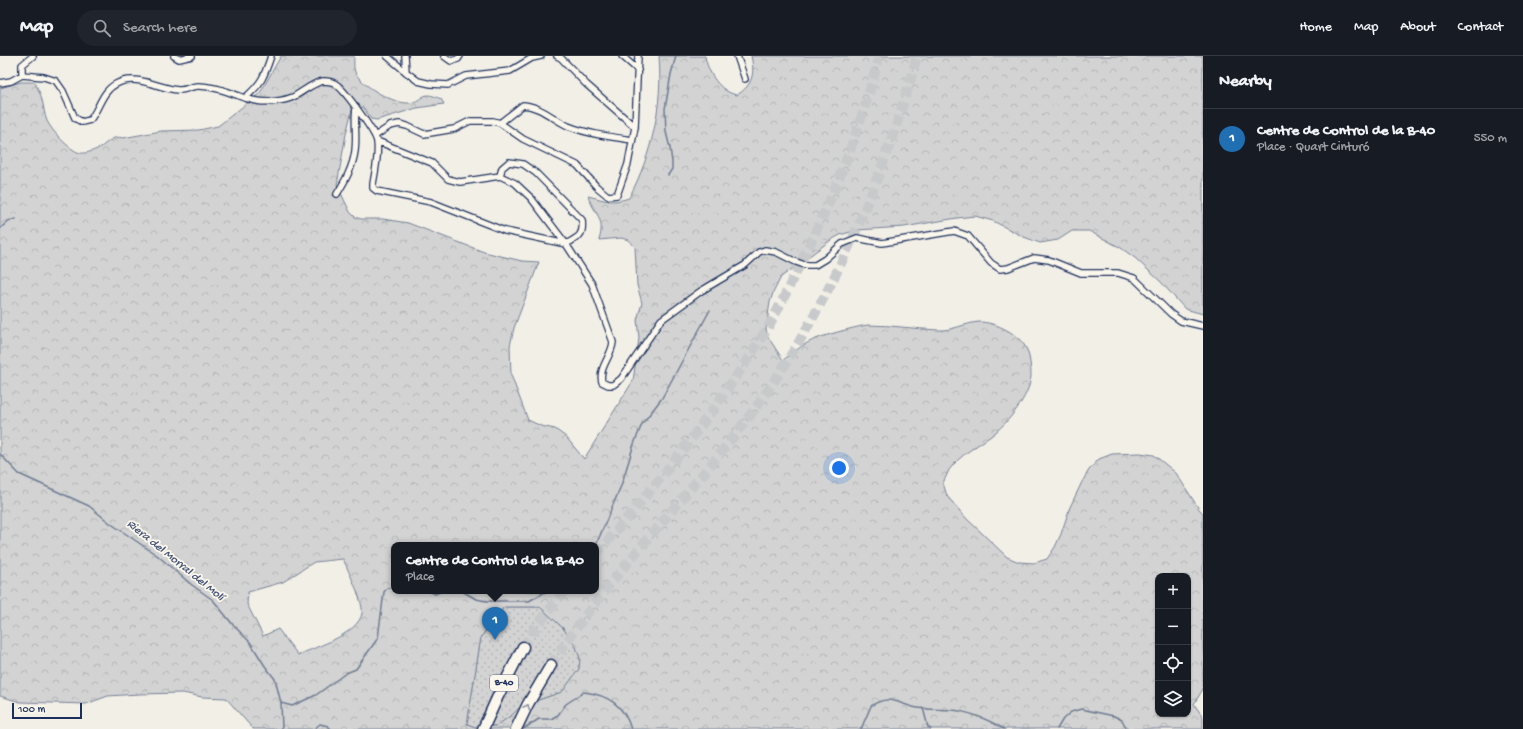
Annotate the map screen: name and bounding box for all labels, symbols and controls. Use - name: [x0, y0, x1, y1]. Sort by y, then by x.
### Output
- search box: [77, 10, 357, 46]
- text: Map: [20, 16, 53, 39]
- icon: search: [91, 17, 113, 39]
- text: Search here: [123, 19, 197, 37]
- text: Home: [1300, 19, 1332, 36]
- text: Map: [1354, 19, 1378, 36]
- text: About: [1400, 19, 1436, 36]
- text: Contact: [1458, 19, 1503, 36]
- text: Nearby: [1219, 72, 1272, 92]
- text: Centre de Control de la B-40: [1257, 122, 1435, 140]
- text: 1: [1229, 131, 1235, 146]
- text: 550 m: [1474, 131, 1507, 146]
- text: Place · Quart Cinturó: [1257, 140, 1369, 155]
- your location: [829, 458, 849, 478]
- water label: Riera del Morral del Molí: [123, 517, 228, 606]
- popup: [391, 542, 599, 594]
- text: Centre de Control de la B-40: [406, 552, 584, 570]
- text: Place: [406, 570, 434, 585]
- map controls: [1155, 573, 1191, 717]
- button: +: [1155, 573, 1191, 609]
- pin: 1: [482, 607, 508, 640]
- button: −: [1155, 609, 1191, 645]
- button: locate: [1155, 645, 1191, 681]
- road number: B-40: [490, 675, 518, 691]
- button: layers: [1155, 681, 1191, 717]
- scale bar: [12, 701, 82, 720]
- text: 100 m: [18, 704, 45, 716]
- one-way arrow: [522, 704, 530, 712]

